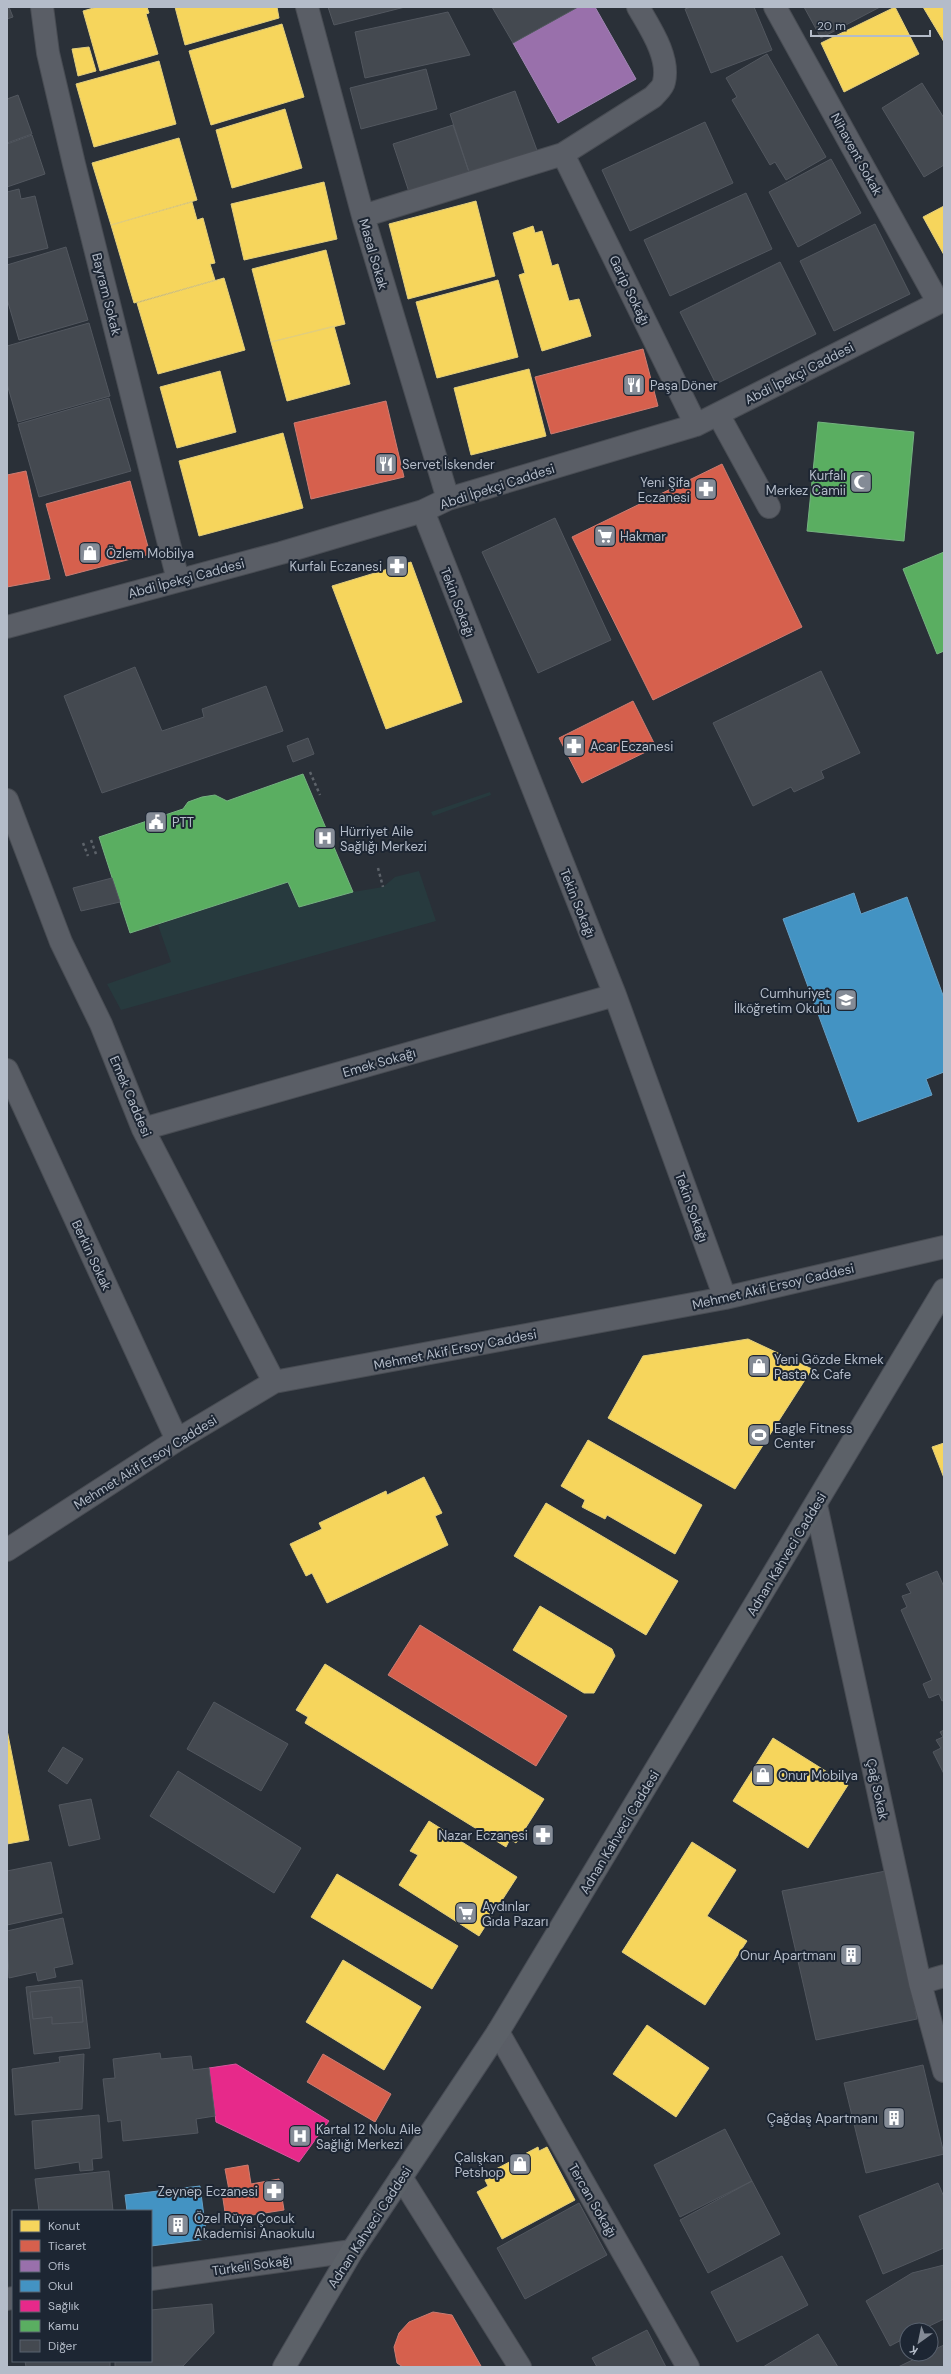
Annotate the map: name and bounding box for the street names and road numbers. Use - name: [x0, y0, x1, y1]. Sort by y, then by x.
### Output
- street label: Nihavent Sokak: [827, 110, 886, 199]
- street label: Masal Sokak: [355, 217, 392, 292]
- street label: Bayram Sokak: [88, 251, 125, 337]
- street label: Garip Sokağı: [605, 253, 654, 328]
- street label: Abdi İpekçi Caddesi: [742, 339, 856, 408]
- street label: Abdi İpekçi Caddesi: [438, 460, 557, 513]
- street label: Abdi İpekçi Caddesi: [126, 555, 246, 602]
- street label: Tekin Sokağı: [437, 565, 479, 639]
- street label: Tekin Sokağı: [556, 866, 599, 940]
- street label: Emek Sokağı: [341, 1044, 418, 1081]
- street label: Emek Caddesi: [106, 1053, 155, 1139]
- street label: Tekin Sokağı: [671, 1170, 712, 1244]
- street label: Berkin Sokak: [68, 1217, 115, 1294]
- street label: Mehmet Akif Ersoy Caddesi: [691, 1260, 856, 1313]
- street label: Mehmet Akif Ersoy Caddesi: [372, 1325, 538, 1374]
- street label: Mehmet Akif Ersoy Caddesi: [71, 1411, 220, 1513]
- street label: Adnan Kahveci Caddesi: [743, 1489, 830, 1619]
- street label: Çağ Sokak: [863, 1757, 892, 1822]
- street label: Adnan Kahveci Caddesi: [576, 1767, 663, 1897]
- street label: Tercan Sokağı: [565, 2160, 621, 2240]
- street label: Adnan Kahveci Caddesi: [324, 2163, 415, 2291]
- street label: Türkeli Sokağı: [211, 2251, 293, 2280]

